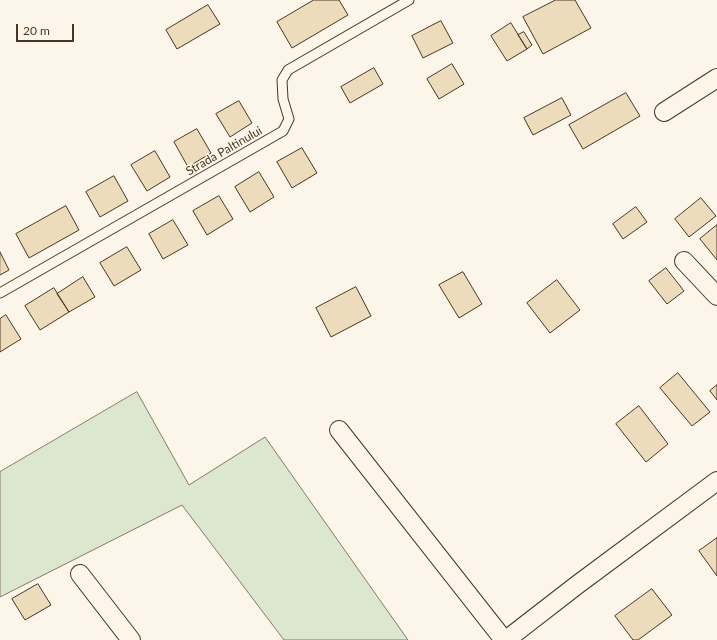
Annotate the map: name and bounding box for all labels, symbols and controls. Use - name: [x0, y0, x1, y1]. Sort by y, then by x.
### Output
- scale bar: [18, 16, 76, 42]
- text: 20 m: [23, 23, 50, 38]
- street label: Strada Paltinului: [183, 123, 265, 179]

